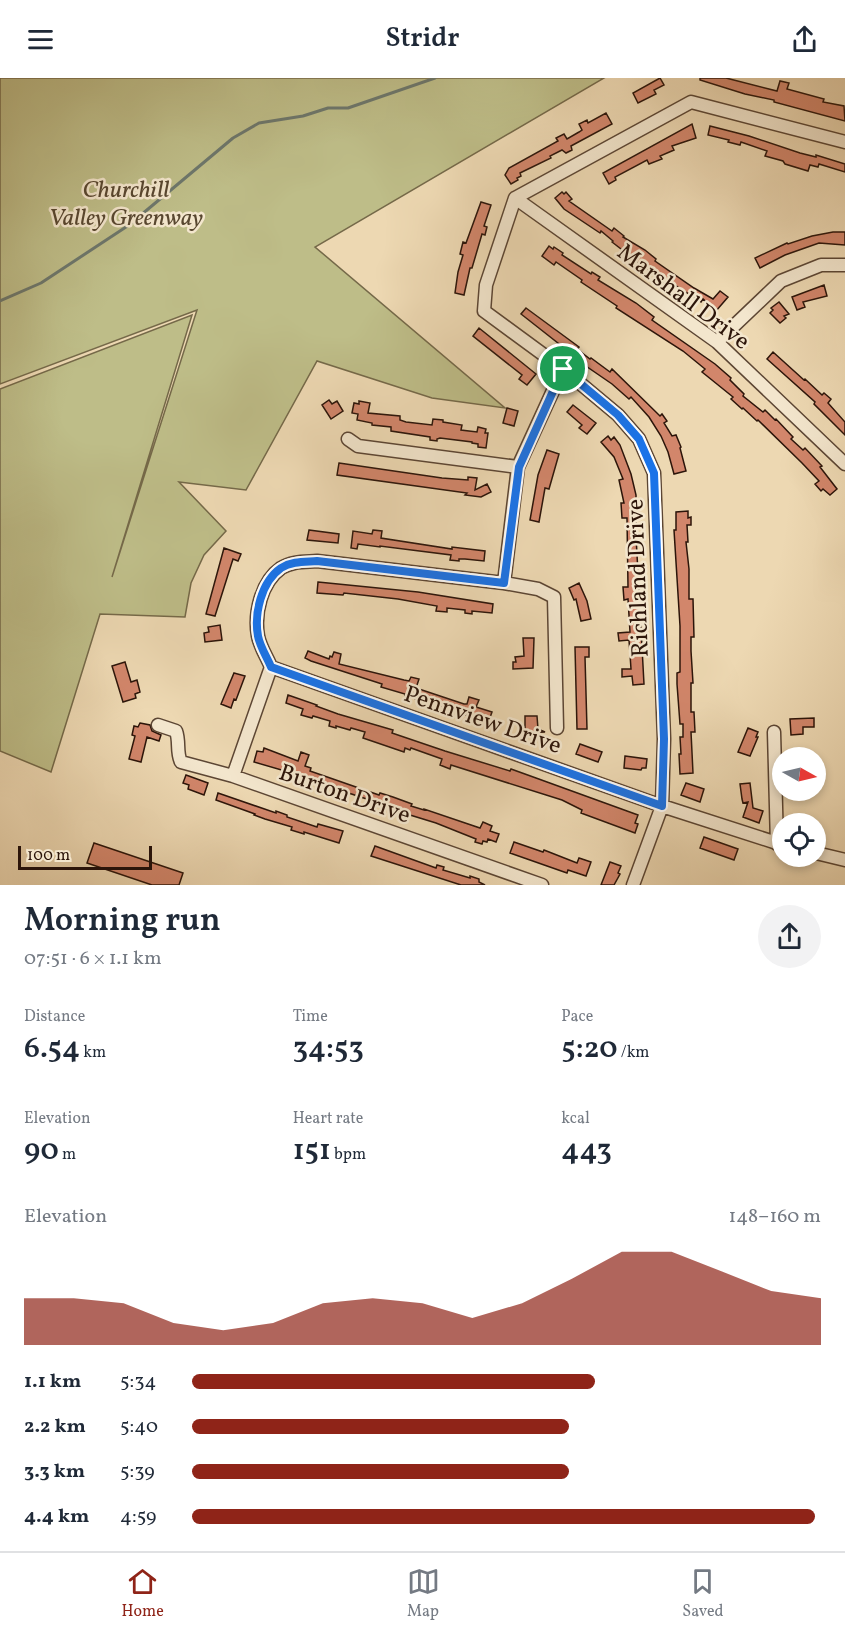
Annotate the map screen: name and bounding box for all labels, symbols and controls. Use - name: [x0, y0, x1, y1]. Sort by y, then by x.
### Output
- text: Stridr: [385, 20, 460, 58]
- icon: menu: [24, 23, 57, 56]
- icon: share: [788, 23, 821, 56]
- park label: Churchill Valley Greenway: [49, 174, 203, 236]
- street label: Marshall Drive: [609, 236, 756, 359]
- pin: [537, 343, 588, 394]
- icon: arrive: [546, 352, 579, 385]
- street label: Richland Drive: [619, 498, 659, 658]
- street label: Pennview Drive: [399, 678, 566, 764]
- north arrow: [772, 747, 826, 801]
- map controls: [772, 747, 826, 867]
- street label: Burton Drive: [274, 756, 415, 833]
- button: locate: [772, 813, 826, 867]
- scale bar: [18, 843, 152, 870]
- text: 100 m: [27, 845, 70, 867]
- text: Morning run: [24, 899, 221, 945]
- button: share: [758, 905, 821, 968]
- text: 07:51 · 6 × 1.1 km: [24, 945, 162, 973]
- text: Distance: [24, 1006, 85, 1028]
- text: Time: [293, 1006, 328, 1028]
- text: Pace: [561, 1006, 593, 1028]
- text: 6.54: [24, 1028, 80, 1070]
- text: 34:53: [293, 1028, 364, 1070]
- text: 5:20: [561, 1028, 618, 1070]
- text: km: [80, 1042, 106, 1064]
- text: /km: [618, 1042, 650, 1064]
- text: Elevation: [24, 1108, 91, 1130]
- text: Heart rate: [293, 1108, 363, 1130]
- text: kcal: [561, 1108, 590, 1130]
- text: 90: [24, 1130, 59, 1172]
- text: 151: [293, 1130, 331, 1172]
- text: 443: [561, 1130, 612, 1172]
- text: m: [59, 1144, 76, 1166]
- text: bpm: [331, 1144, 366, 1166]
- text: Elevation: [24, 1203, 107, 1231]
- text: 148–160 m: [729, 1203, 821, 1231]
- text: 1.1 km: [24, 1368, 81, 1396]
- text: 5:34: [120, 1368, 157, 1396]
- text: 2.2 km: [24, 1413, 86, 1441]
- text: 5:40: [120, 1413, 158, 1441]
- text: 3.3 km: [24, 1458, 85, 1486]
- text: 5:39: [120, 1458, 155, 1486]
- text: 4.4 km: [24, 1503, 89, 1531]
- text: 4:59: [120, 1503, 156, 1531]
- tab: Home: [121, 1565, 164, 1623]
- tab: Map: [407, 1565, 440, 1623]
- tab: Saved: [682, 1565, 724, 1623]

